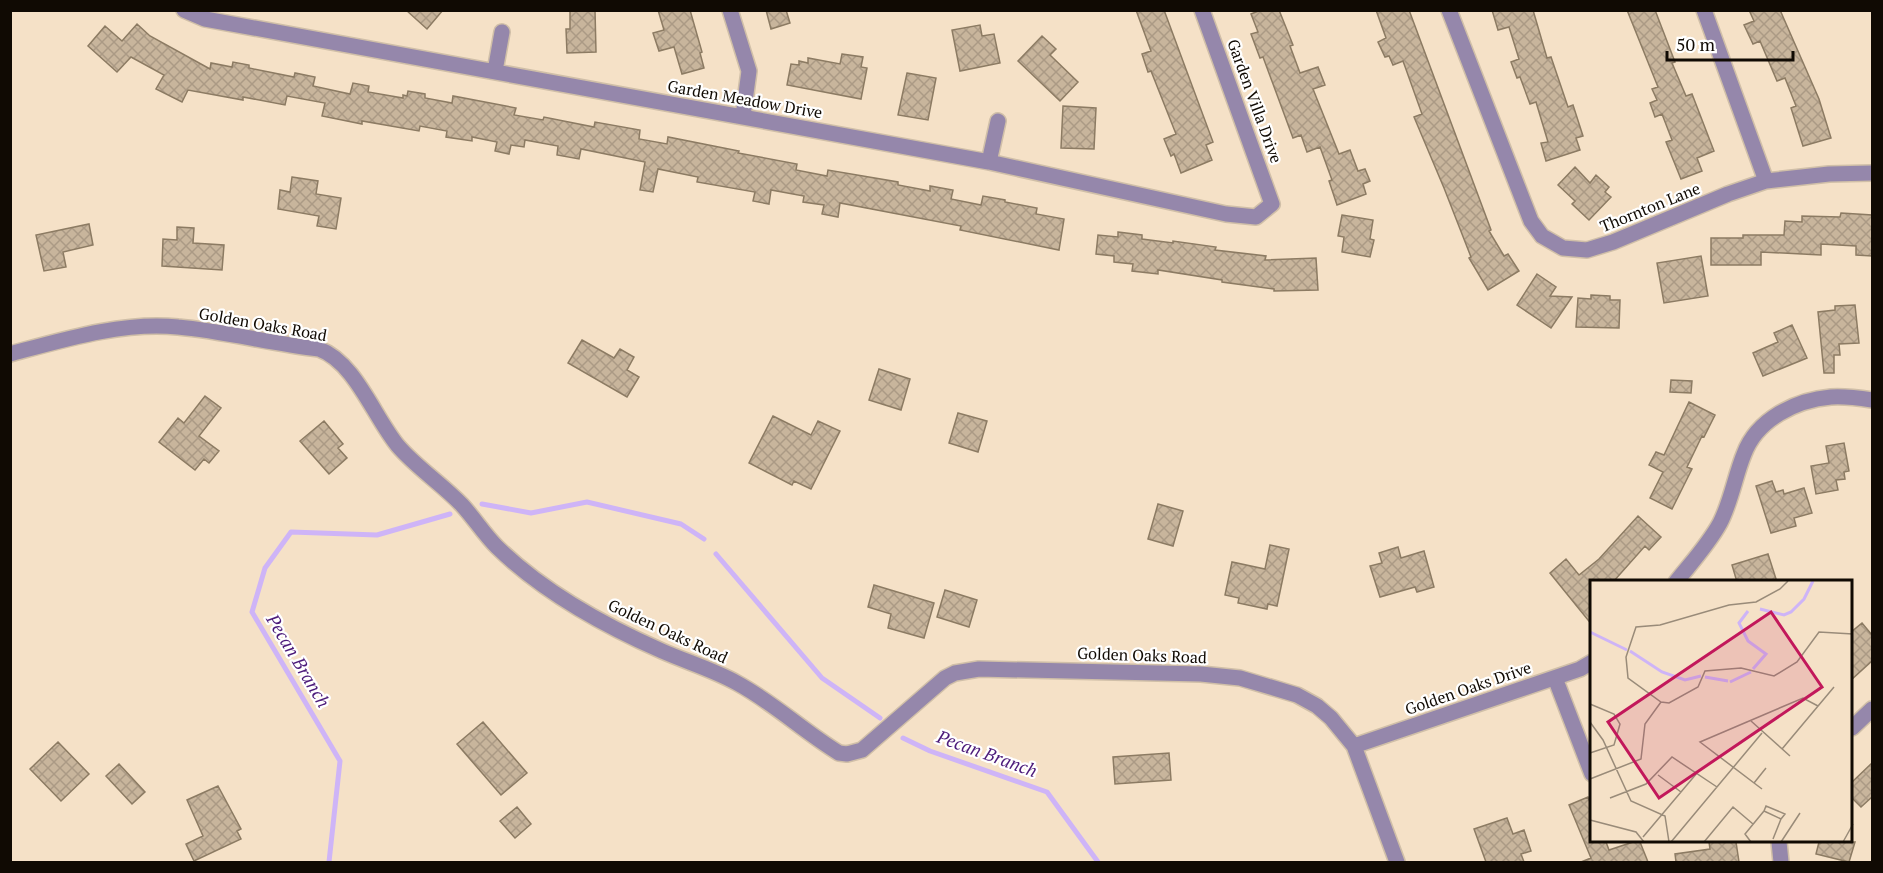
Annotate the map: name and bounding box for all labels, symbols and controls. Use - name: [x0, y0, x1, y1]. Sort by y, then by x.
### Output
- scale bar: [1667, 24, 1793, 62]
- text: 50 m: [1676, 32, 1716, 56]
- street label: Garden Villa Drive: [1222, 36, 1288, 166]
- street label: Garden Meadow Drive: [666, 75, 824, 123]
- street label: Thornton Lane: [1597, 177, 1703, 237]
- street label: Golden Oaks Road: [197, 302, 329, 346]
- inset map: [1590, 580, 1853, 843]
- street label: Golden Oaks Road: [605, 594, 732, 668]
- water label: Pecan Branch: [261, 608, 336, 712]
- street label: Golden Oaks Road: [1077, 642, 1207, 668]
- street label: Golden Oaks Drive: [1402, 656, 1534, 720]
- water label: Pecan Branch: [933, 723, 1041, 782]

